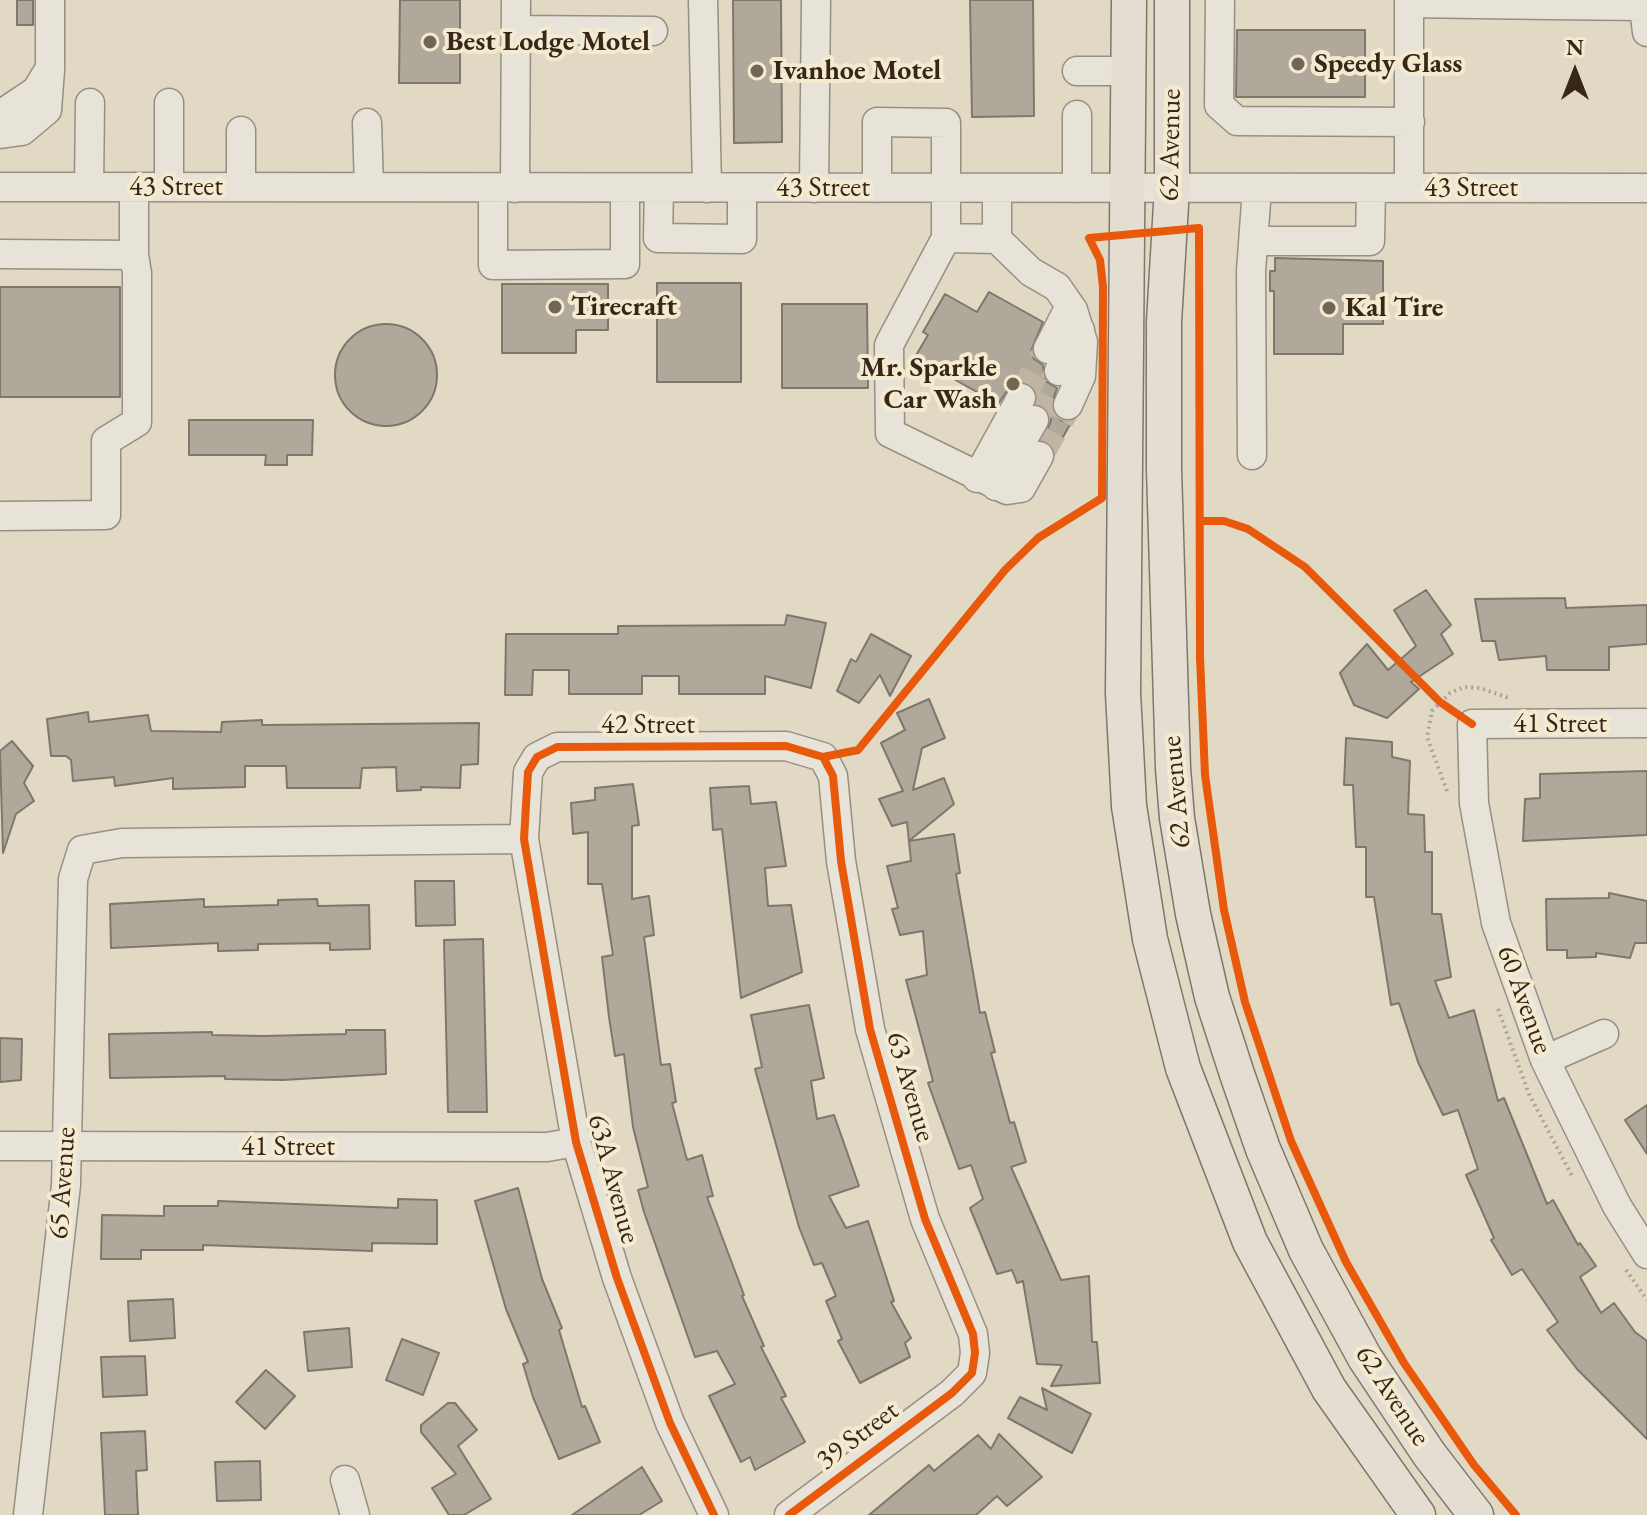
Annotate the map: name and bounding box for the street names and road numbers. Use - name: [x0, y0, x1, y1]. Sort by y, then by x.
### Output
- street label: 62 Avenue: [1153, 88, 1189, 202]
- street label: 43 Street: [129, 170, 223, 204]
- street label: 43 Street: [776, 171, 870, 205]
- street label: 43 Street: [1424, 171, 1518, 205]
- street label: 41 Street: [1513, 707, 1607, 741]
- street label: 42 Street: [601, 708, 695, 742]
- street label: 62 Avenue: [1155, 734, 1199, 850]
- street label: 60 Avenue: [1489, 941, 1559, 1059]
- street label: 63 Avenue: [878, 1028, 942, 1146]
- street label: 63A Avenue: [580, 1111, 646, 1247]
- street label: 65 Avenue: [42, 1126, 84, 1240]
- street label: 41 Street: [241, 1130, 335, 1164]
- street label: 62 Avenue: [1347, 1340, 1437, 1452]
- street label: 39 Street: [810, 1394, 906, 1478]

